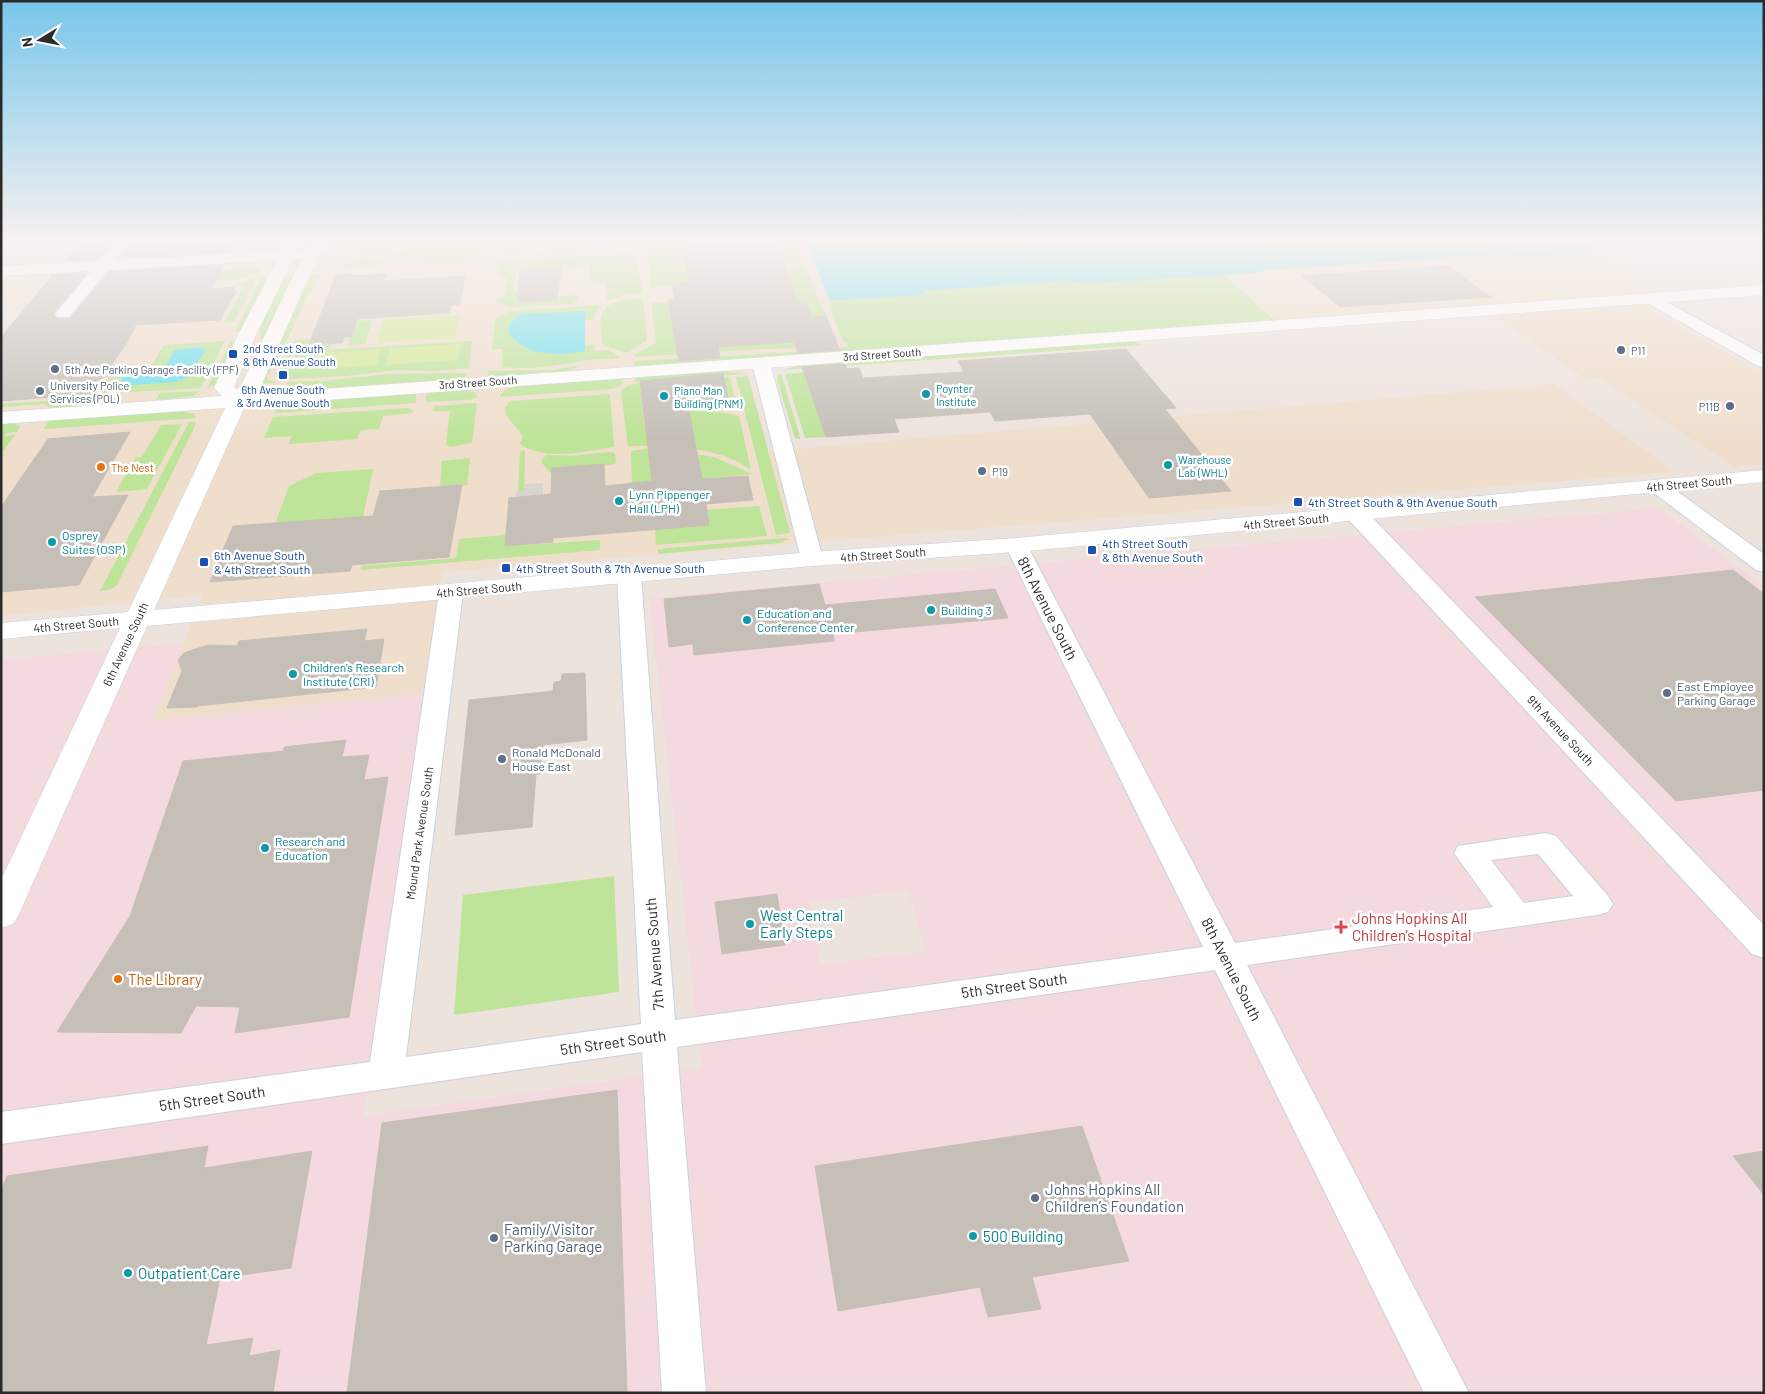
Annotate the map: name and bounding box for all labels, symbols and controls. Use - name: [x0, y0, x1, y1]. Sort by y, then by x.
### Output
- north arrow: [15, 15, 65, 65]
- text: N: [18, 36, 36, 48]
- place label: 2nd Street South & 6th Avenue South: [243, 342, 336, 368]
- marker: P11: [1615, 344, 1627, 356]
- place label: P11: [1631, 344, 1645, 357]
- street label: 3rd Street South: [842, 345, 922, 363]
- marker: 2nd Street South & 6th Avenue South: [227, 348, 239, 360]
- marker: 5th Ave Parking Garage Facility (FPF): [49, 363, 61, 375]
- place label: 5th Ave Parking Garage Facility (FPF): [65, 363, 238, 376]
- marker: 6th Avenue South & 3rd Avenue South: [277, 369, 289, 381]
- street label: 3rd Street South: [438, 373, 518, 391]
- place label: University Police Services (POL): [50, 379, 129, 405]
- place label: Poynter Institute: [936, 382, 977, 408]
- place label: 6th Avenue South & 3rd Avenue South: [237, 383, 329, 409]
- place label: Piano Man Building (PNM): [674, 384, 742, 410]
- marker: University Police Services (POL): [34, 385, 46, 397]
- marker: Poynter Institute: [920, 388, 932, 400]
- marker: Piano Man Building (PNM): [658, 390, 670, 402]
- place label: P11B: [1699, 400, 1720, 413]
- marker: P11B: [1724, 400, 1736, 412]
- place label: Warehouse Lab (WHL): [1178, 453, 1232, 479]
- marker: Warehouse Lab (WHL): [1162, 459, 1174, 471]
- marker: The Nest: [95, 461, 107, 473]
- place label: The Nest: [111, 461, 154, 474]
- marker: P19: [976, 465, 988, 477]
- place label: P19: [992, 465, 1008, 478]
- street label: 4th Street South: [1646, 472, 1732, 494]
- place label: Lynn Pippenger Hall (LPH): [629, 487, 711, 515]
- marker: Lynn Pippenger Hall (LPH): [613, 495, 625, 507]
- place label: 4th Street South & 9th Avenue South: [1308, 495, 1497, 509]
- marker: 4th Street South & 9th Avenue South: [1292, 496, 1304, 508]
- street label: 4th Street South: [1243, 510, 1329, 532]
- place label: Osprey Suites (OSP): [62, 528, 126, 556]
- marker: Osprey Suites (OSP): [46, 536, 58, 548]
- place label: 4th Street South & 8th Avenue South: [1102, 536, 1203, 564]
- street label: 4th Street South: [840, 544, 926, 564]
- marker: 4th Street South & 8th Avenue South: [1086, 544, 1098, 556]
- place label: 6th Avenue South & 4th Street South: [214, 548, 310, 576]
- street label: 8th Avenue South: [1014, 553, 1082, 663]
- marker: 6th Avenue South & 4th Street South: [198, 556, 210, 568]
- place label: 4th Street South & 7th Avenue South: [516, 561, 705, 575]
- marker: 4th Street South & 7th Avenue South: [500, 562, 512, 574]
- street label: 4th Street South: [436, 578, 522, 600]
- street label: 6th Avenue South: [99, 600, 151, 688]
- place label: Building 3: [941, 603, 992, 617]
- marker: Building 3: [925, 604, 937, 616]
- place label: Education and Conference Center: [757, 606, 855, 634]
- street label: 4th Street South: [33, 613, 119, 635]
- marker: Education and Conference Center: [741, 614, 753, 626]
- place label: Children's Research Institute (CRI): [303, 660, 404, 688]
- marker: Children's Research Institute (CRI): [287, 668, 299, 680]
- place label: East Employee Parking Garage: [1677, 679, 1756, 707]
- marker: East Employee Parking Garage: [1661, 687, 1673, 699]
- street label: 9th Avenue South: [1525, 692, 1597, 768]
- place label: Ronald McDonald House East: [512, 745, 601, 773]
- marker: Ronald McDonald House East: [496, 753, 508, 765]
- street label: Mound Park Avenue South: [403, 766, 435, 900]
- place label: Research and Education: [275, 834, 345, 862]
- marker: Research and Education: [259, 842, 271, 854]
- street label: 7th Avenue South: [641, 897, 667, 1011]
- place label: West Central Early Steps: [760, 906, 843, 941]
- place label: Johns Hopkins All Children's Hospital: [1352, 909, 1471, 944]
- street label: 8th Avenue South: [1198, 914, 1266, 1024]
- marker: West Central Early Steps: [744, 918, 756, 930]
- marker: Johns Hopkins All Children's Hospital: [1334, 920, 1348, 934]
- street label: 5th Street South: [960, 969, 1068, 1001]
- place label: The Library: [128, 970, 202, 988]
- marker: The Library: [112, 973, 124, 985]
- street label: 5th Street South: [559, 1026, 667, 1058]
- street label: 5th Street South: [158, 1082, 266, 1114]
- place label: Johns Hopkins All Children’s Foundation: [1045, 1180, 1184, 1215]
- marker: Johns Hopkins All Children’s Foundation: [1029, 1192, 1041, 1204]
- place label: Family/Visitor Parking Garage: [504, 1220, 602, 1255]
- place label: 500 Building: [983, 1227, 1063, 1245]
- marker: 500 Building: [967, 1230, 979, 1242]
- marker: Family/Visitor Parking Garage: [488, 1232, 500, 1244]
- place label: Outpatient Care: [138, 1264, 241, 1282]
- marker: Outpatient Care: [122, 1267, 134, 1279]

